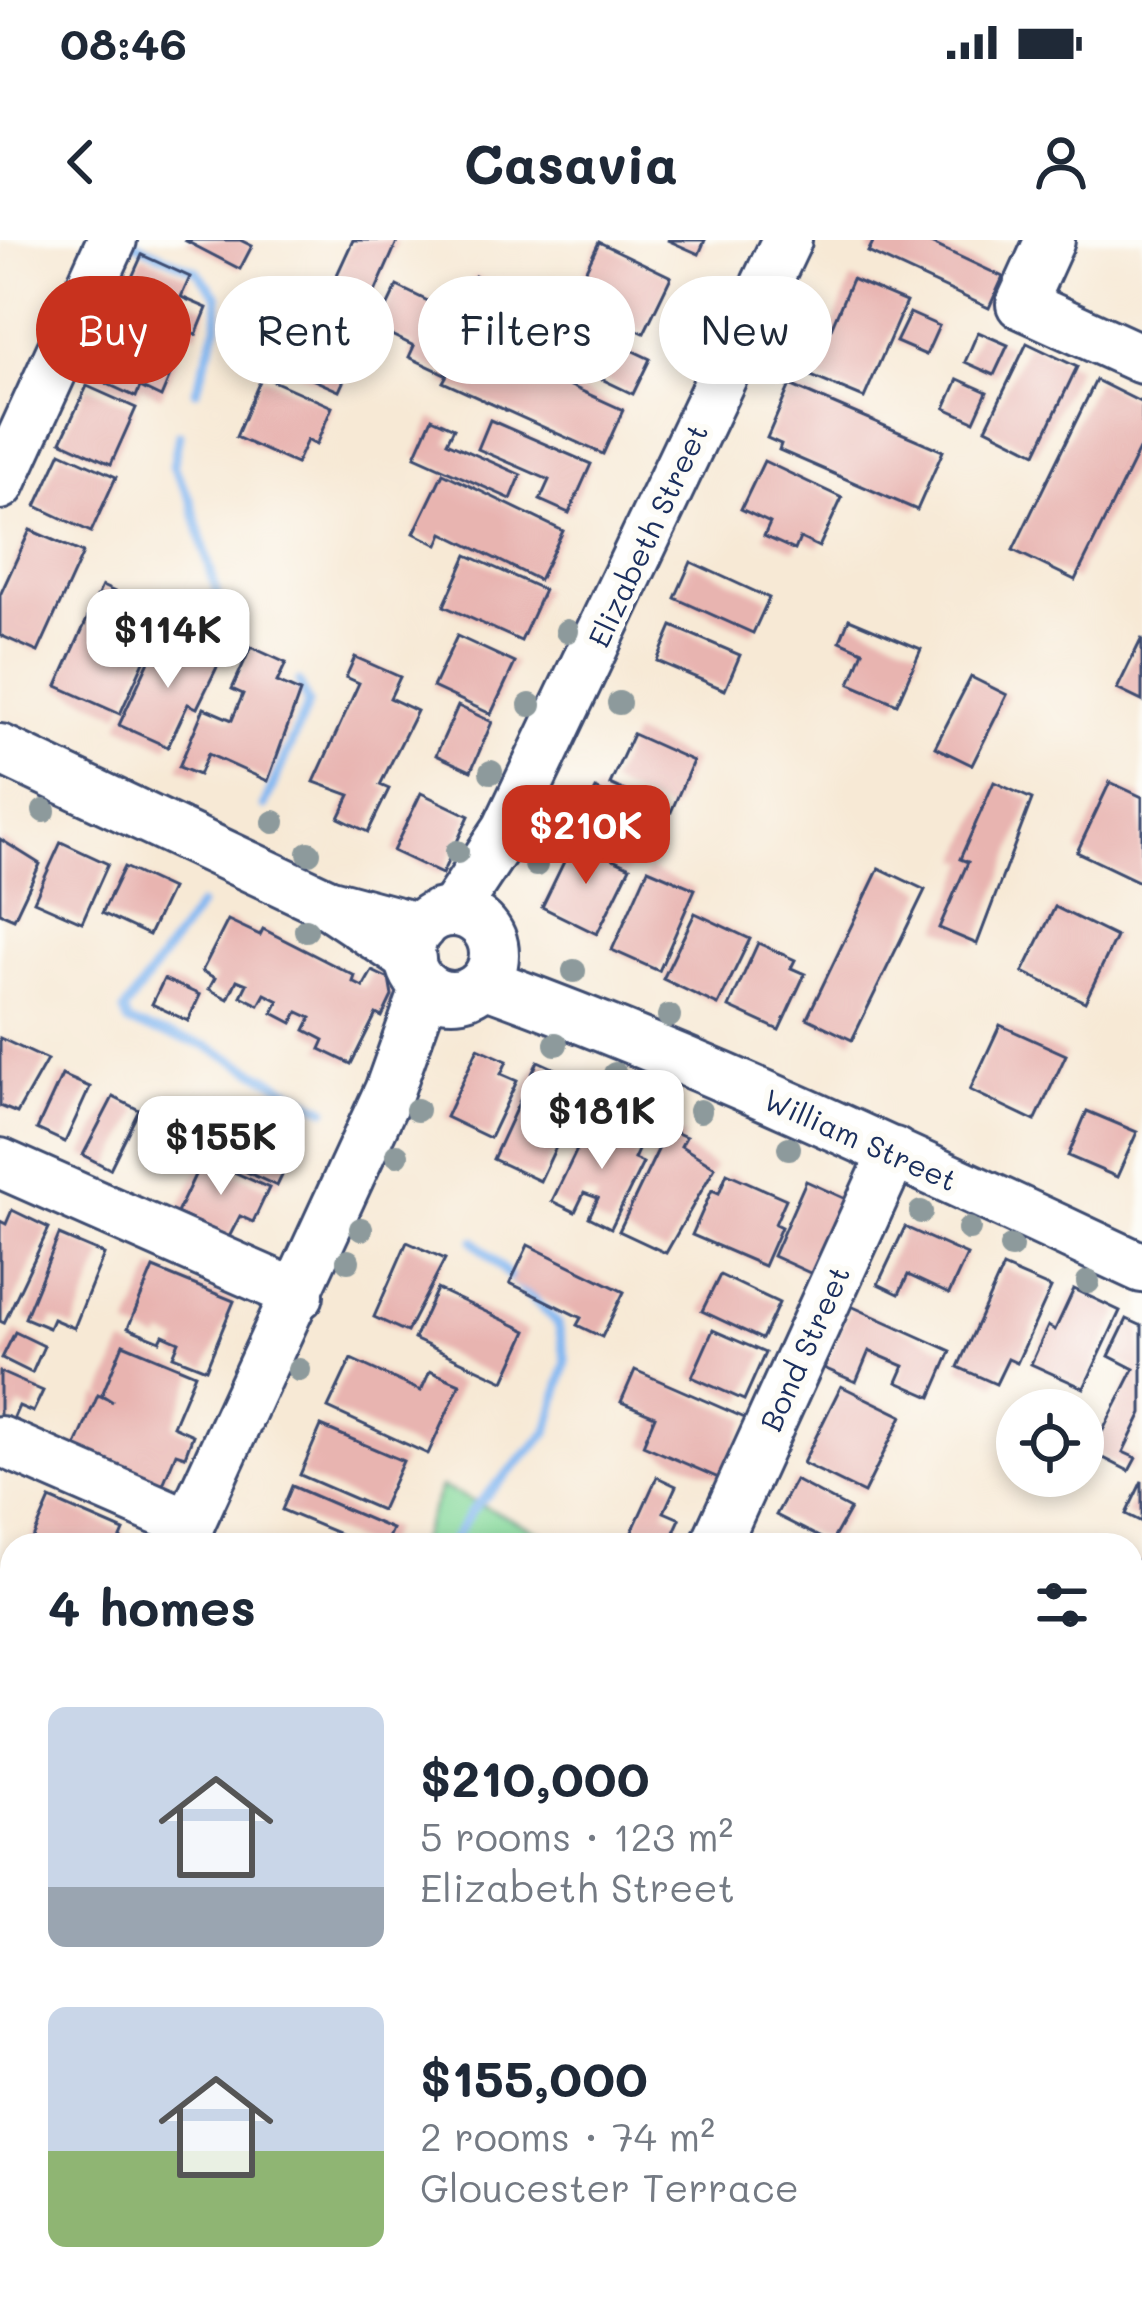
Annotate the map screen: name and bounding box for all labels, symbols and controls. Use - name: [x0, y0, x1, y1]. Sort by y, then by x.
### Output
- text: 08:46: [60, 13, 187, 71]
- text: Casavia: [464, 127, 678, 198]
- icon: back: [48, 129, 114, 195]
- icon: person: [1028, 129, 1094, 195]
- chip: Buy: [36, 276, 191, 384]
- chip: Rent: [215, 276, 394, 384]
- chip: Filters: [418, 276, 635, 384]
- chip: New: [659, 276, 832, 384]
- street label: Elizabeth Street: [578, 417, 716, 653]
- pin: $114K: [84, 589, 252, 691]
- text: $114K: [113, 602, 223, 653]
- pin: $210K: [502, 785, 670, 887]
- text: $210K: [529, 798, 643, 849]
- pin: $181K: [518, 1070, 686, 1172]
- street label: William Street: [758, 1079, 964, 1199]
- text: $181K: [548, 1083, 656, 1134]
- pin: $155K: [137, 1096, 305, 1198]
- text: $155K: [165, 1109, 277, 1160]
- street label: Bond Street: [750, 1259, 858, 1437]
- map controls: [996, 1389, 1104, 1497]
- button: locate: [996, 1389, 1104, 1497]
- text: 4 homes: [48, 1572, 256, 1639]
- icon: filters: [1029, 1572, 1095, 1638]
- text: $210,000: [420, 1743, 649, 1810]
- icon: home: [144, 1755, 288, 1899]
- text: 5 rooms · 123 m²: [420, 1810, 733, 1861]
- text: Elizabeth Street: [420, 1861, 735, 1912]
- text: $155,000: [420, 2043, 648, 2110]
- icon: home: [144, 2055, 288, 2199]
- text: 2 rooms · 74 m²: [420, 2110, 715, 2161]
- text: Gloucester Terrace: [420, 2161, 799, 2212]

